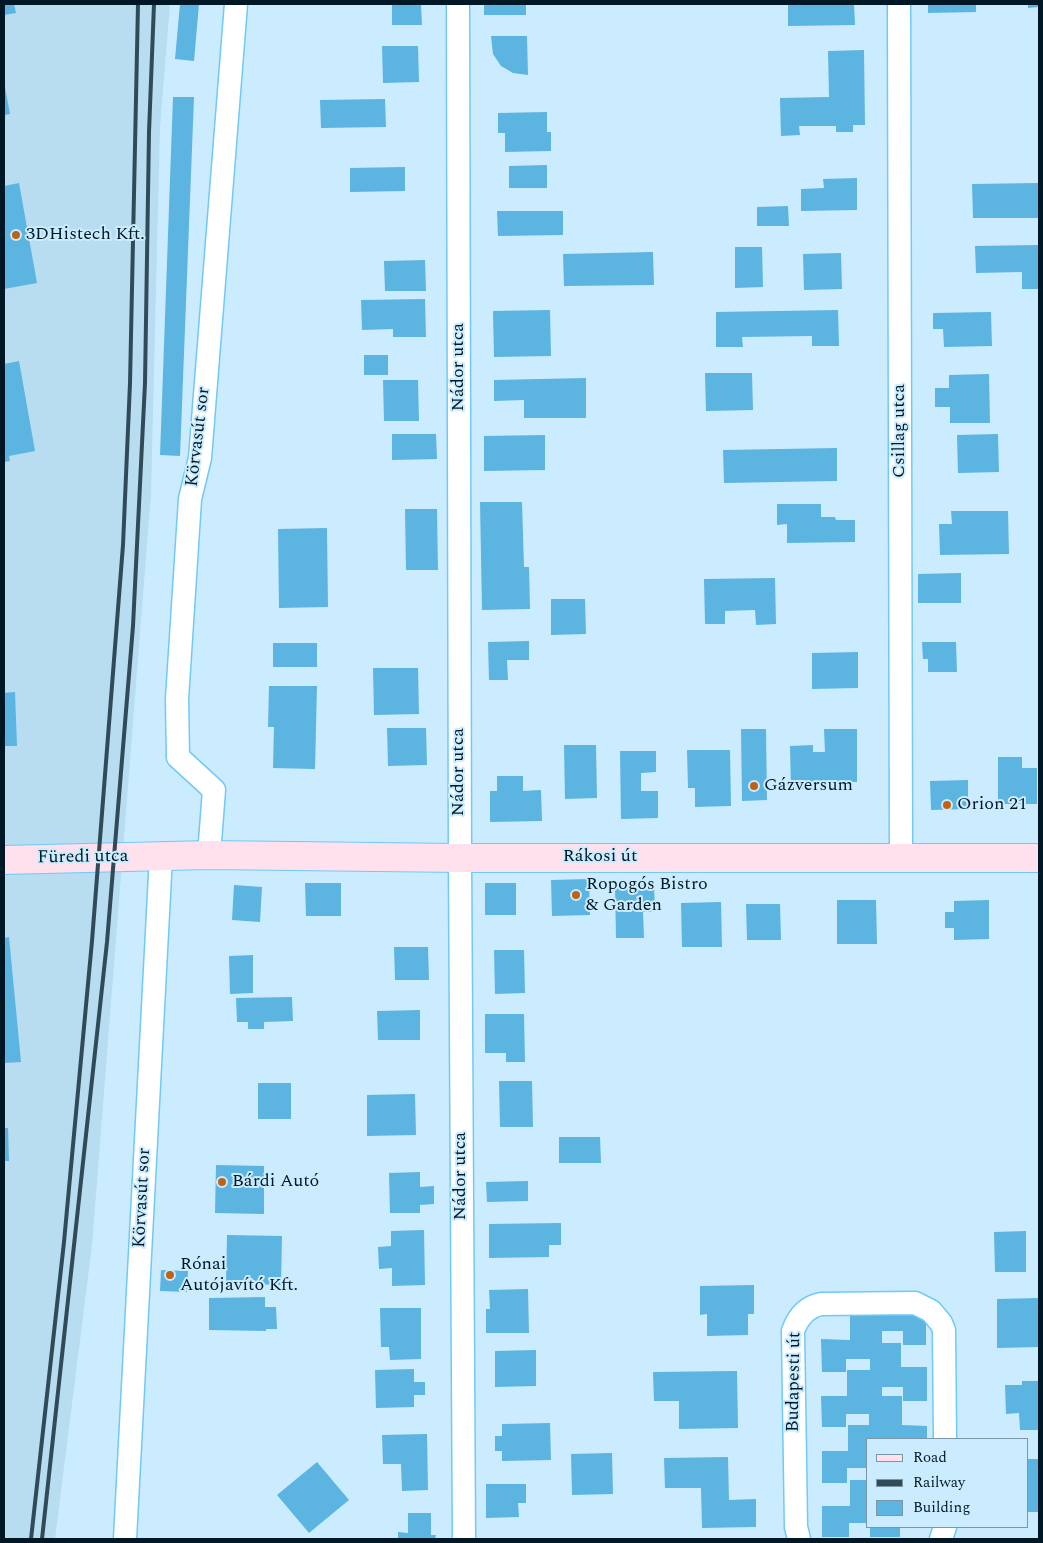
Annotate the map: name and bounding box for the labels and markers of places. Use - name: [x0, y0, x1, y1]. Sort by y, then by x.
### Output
- place label: 3DHistech Kft.: [26, 224, 145, 246]
- marker: 3DHistech Kft.: [10, 229, 22, 241]
- place label: Gázversum: [764, 775, 853, 797]
- marker: Gázversum: [748, 780, 760, 792]
- place label: Orion 21: [957, 794, 1027, 816]
- marker: Orion 21: [941, 799, 953, 811]
- place label: Ropogós Bistro & Garden: [586, 874, 708, 916]
- marker: Ropogós Bistro & Garden: [570, 889, 582, 901]
- place label: Bárdi Autó: [232, 1171, 319, 1193]
- marker: Bárdi Autó: [216, 1176, 228, 1188]
- place label: Rónai Autójavító Kft.: [180, 1254, 298, 1296]
- marker: Rónai Autójavító Kft.: [164, 1269, 176, 1281]

